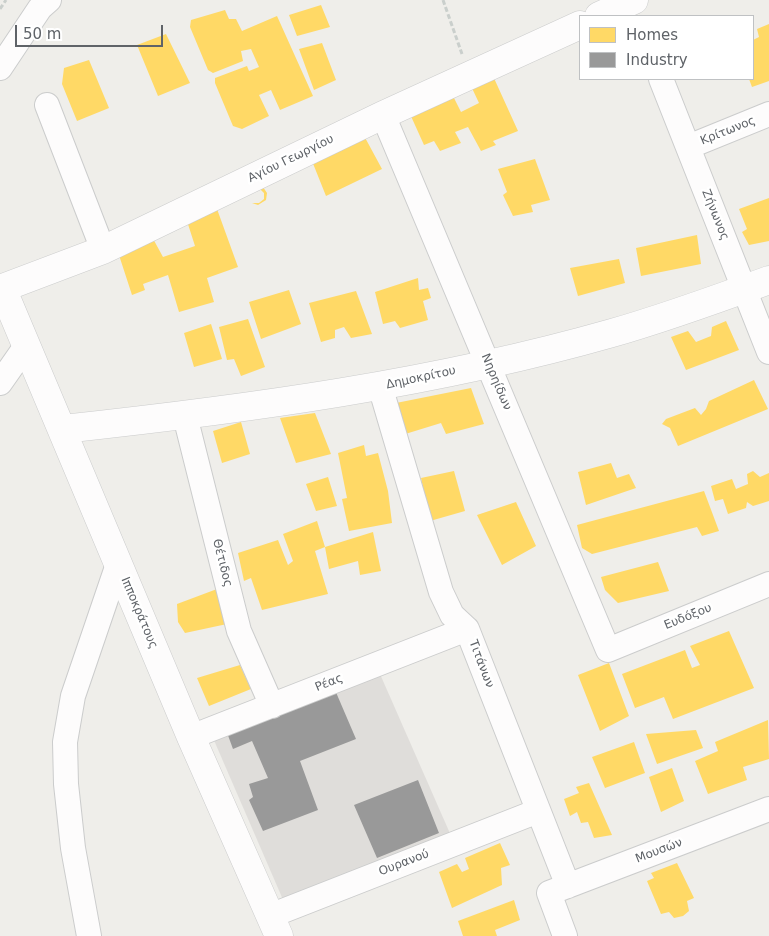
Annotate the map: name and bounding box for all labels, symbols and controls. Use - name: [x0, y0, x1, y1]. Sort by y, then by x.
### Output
- scale bar: [18, 15, 165, 47]
- legend: [579, 15, 754, 80]
- text: 50 m: [23, 25, 61, 43]
- text: Homes: [626, 26, 678, 44]
- text: Industry: [626, 51, 688, 69]
- street label: Κρίτωνος: [698, 113, 758, 149]
- street label: Αγίου Γεωργίου: [246, 132, 336, 186]
- street label: Ζήνωνος: [698, 187, 732, 243]
- street label: Νηρηίδων: [478, 352, 514, 412]
- street label: Δημοκρίτου: [385, 364, 457, 392]
- street label: Θέτιδος: [209, 538, 235, 588]
- street label: Ιπποκράτους: [117, 575, 161, 651]
- street label: Ευδόξου: [662, 601, 714, 633]
- street label: Τιτάνων: [465, 638, 497, 690]
- street label: Ρέας: [313, 671, 345, 695]
- street label: Μουσών: [634, 835, 684, 867]
- street label: Ουρανού: [377, 847, 431, 879]

